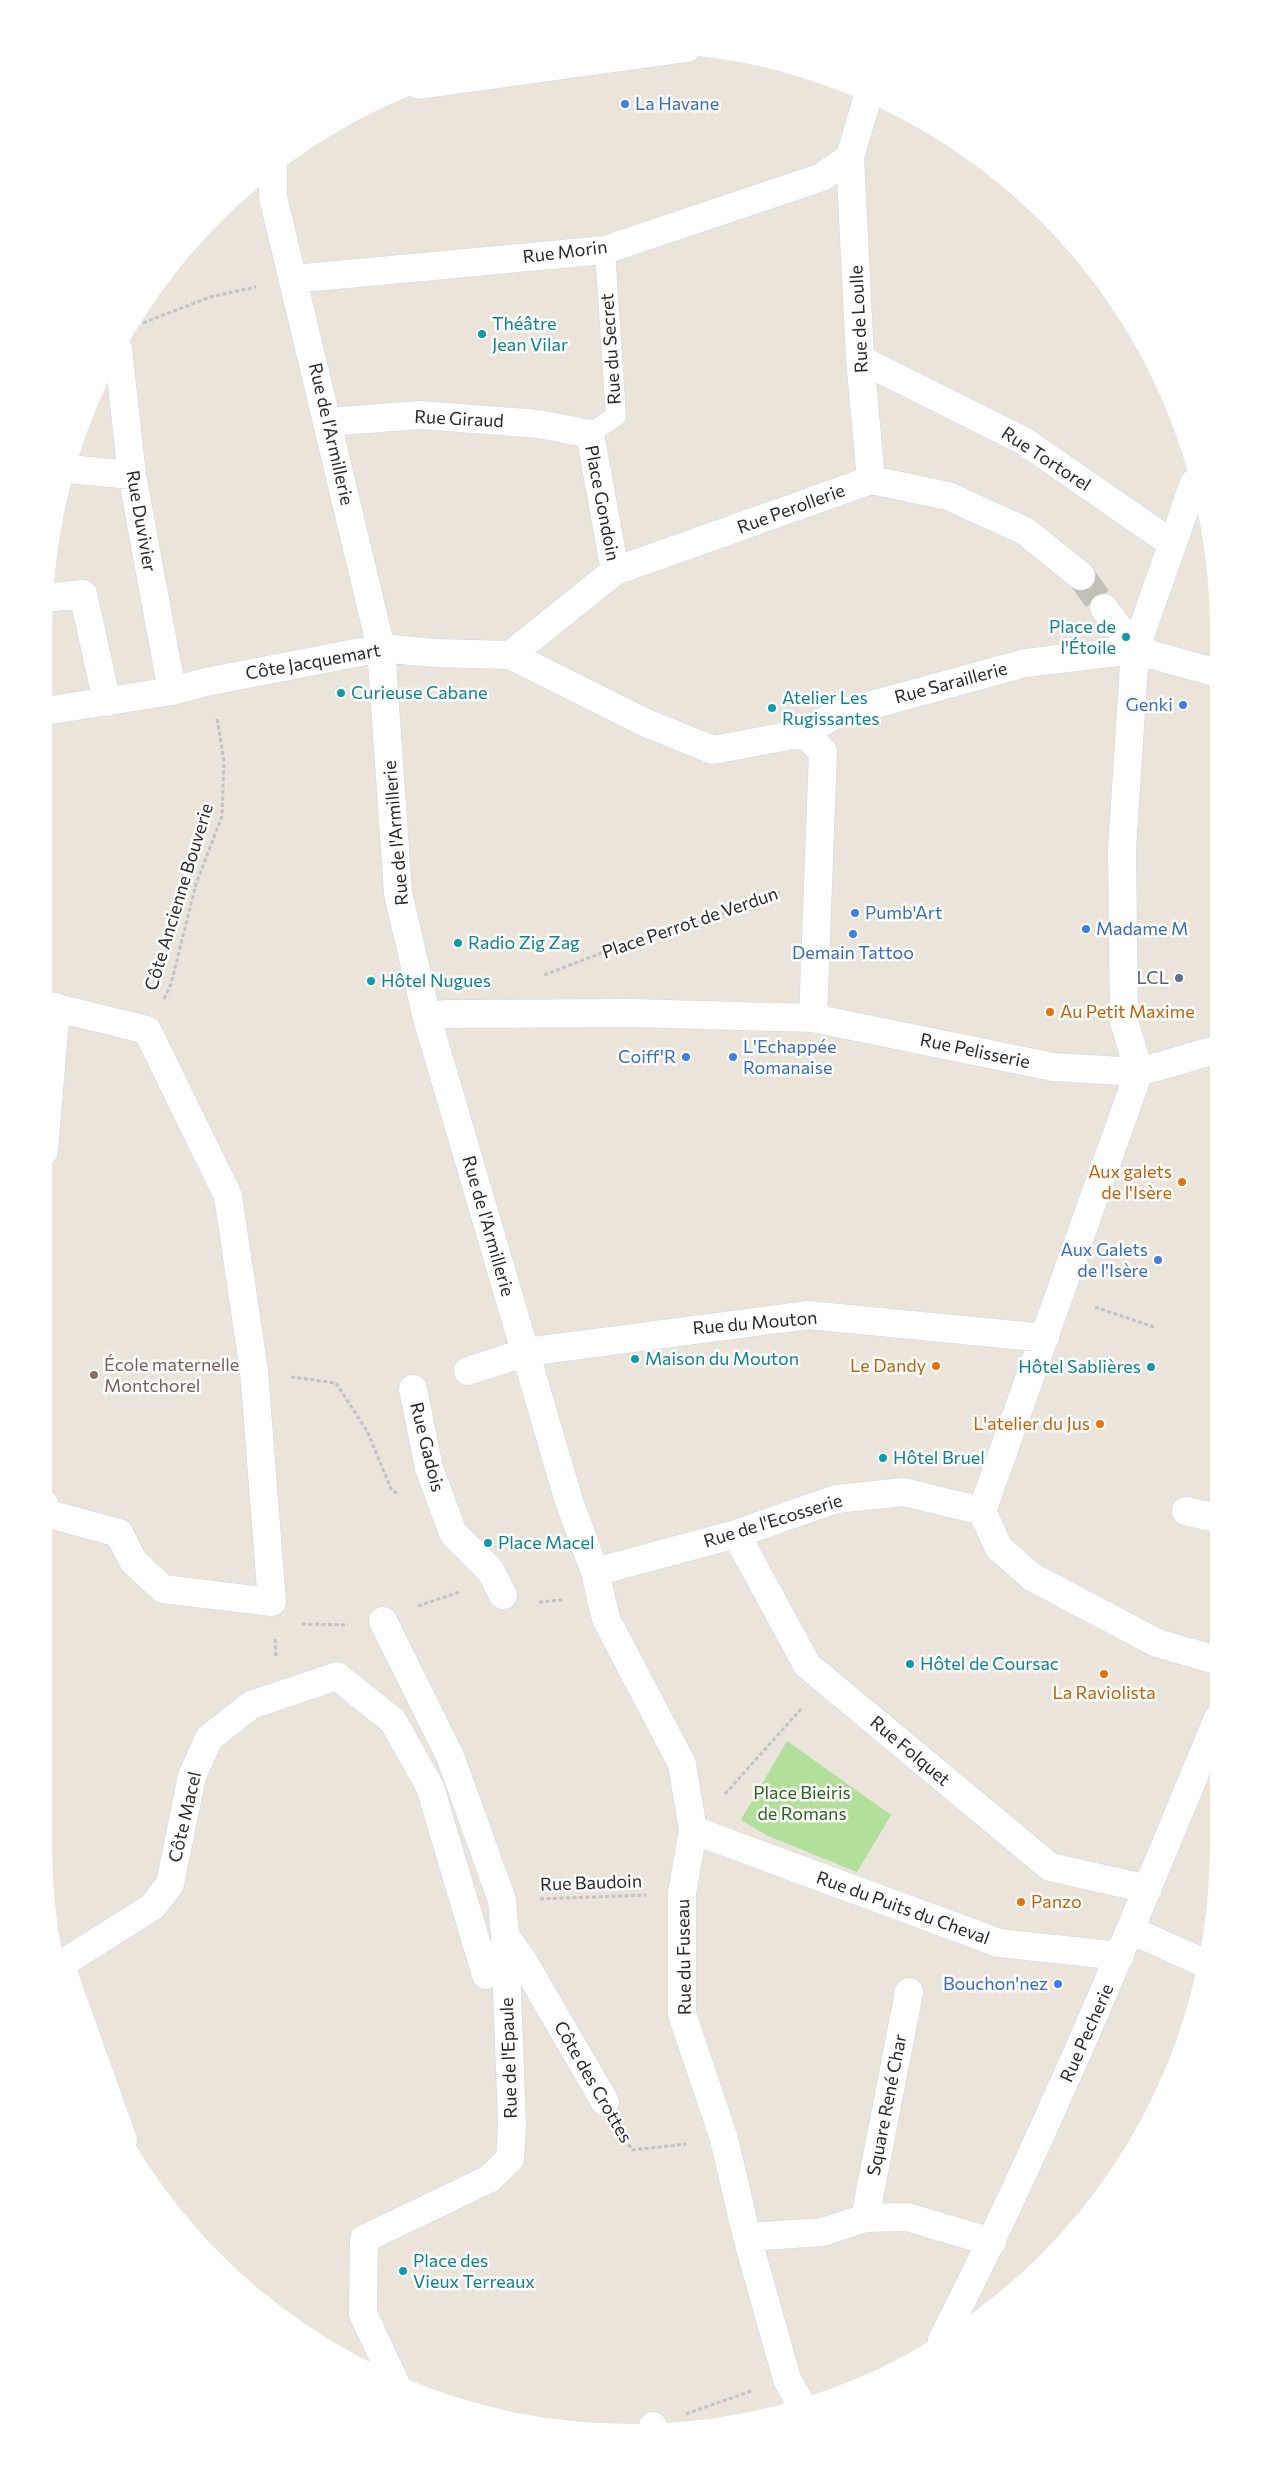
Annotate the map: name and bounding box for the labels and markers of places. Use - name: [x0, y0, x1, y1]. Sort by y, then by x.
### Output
- place label: La Havane: [635, 92, 719, 114]
- marker: La Havane: [619, 98, 631, 110]
- place label: Théâtre Jean Vilar: [492, 312, 568, 355]
- marker: Théâtre Jean Vilar: [476, 328, 488, 340]
- place label: Place de l'Étoile: [1049, 615, 1116, 658]
- marker: Place de l'Étoile: [1120, 631, 1132, 643]
- place label: Curieuse Cabane: [351, 681, 488, 703]
- place label: Atelier Les Rugissantes: [782, 686, 879, 729]
- marker: Curieuse Cabane: [335, 687, 347, 699]
- place label: Genki: [1126, 693, 1173, 715]
- marker: Genki: [1177, 699, 1189, 711]
- marker: Atelier Les Rugissantes: [766, 702, 778, 714]
- place label: Pumb'Art: [865, 901, 942, 923]
- marker: Pumb'Art: [849, 907, 861, 919]
- place label: Madame M: [1096, 917, 1188, 939]
- marker: Madame M: [1080, 923, 1092, 935]
- marker: Demain Tattoo: [847, 928, 859, 940]
- place label: Radio Zig Zag: [468, 931, 580, 953]
- marker: Radio Zig Zag: [452, 937, 464, 949]
- place label: Demain Tattoo: [792, 941, 914, 963]
- place label: LCL: [1136, 966, 1169, 988]
- place label: Hôtel Nugues: [381, 969, 491, 991]
- marker: LCL: [1173, 972, 1185, 984]
- marker: Hôtel Nugues: [365, 975, 377, 987]
- place label: Au Petit Maxime: [1060, 1000, 1195, 1022]
- marker: Au Petit Maxime: [1044, 1006, 1056, 1018]
- place label: L'Echappée Romanaise: [743, 1035, 837, 1078]
- place label: Coiff'R: [618, 1045, 676, 1067]
- marker: Coiff'R: [680, 1051, 692, 1063]
- marker: L'Echappée Romanaise: [727, 1051, 739, 1063]
- place label: Aux galets de l'Isère: [1088, 1160, 1172, 1203]
- marker: Aux galets de l'Isère: [1176, 1176, 1188, 1188]
- place label: Aux Galets de l'Isère: [1061, 1238, 1148, 1281]
- marker: Aux Galets de l'Isère: [1152, 1254, 1164, 1266]
- place label: Maison du Mouton: [645, 1347, 799, 1369]
- place label: École maternelle Montchorel: [104, 1353, 239, 1396]
- marker: Maison du Mouton: [629, 1353, 641, 1365]
- place label: Le Dandy: [850, 1354, 926, 1376]
- place label: Hôtel Sablières: [1018, 1355, 1141, 1377]
- marker: Le Dandy: [930, 1360, 942, 1372]
- marker: Hôtel Sablières: [1145, 1361, 1157, 1373]
- marker: École maternelle Montchorel: [88, 1369, 100, 1381]
- place label: L'atelier du Jus: [973, 1412, 1090, 1434]
- marker: L'atelier du Jus: [1094, 1418, 1106, 1430]
- place label: Hôtel Bruel: [893, 1446, 985, 1468]
- marker: Hôtel Bruel: [877, 1452, 889, 1464]
- place label: Place Macel: [498, 1531, 595, 1553]
- marker: Place Macel: [482, 1537, 494, 1549]
- place label: Hôtel de Coursac: [920, 1652, 1059, 1674]
- marker: Hôtel de Coursac: [904, 1658, 916, 1670]
- marker: La Raviolista: [1098, 1668, 1110, 1680]
- place label: La Raviolista: [1052, 1681, 1156, 1703]
- place label: Panzo: [1031, 1890, 1082, 1912]
- marker: Panzo: [1015, 1896, 1027, 1908]
- place label: Bouchon'nez: [943, 1972, 1048, 1994]
- marker: Bouchon'nez: [1052, 1978, 1064, 1990]
- place label: Place des Vieux Terreaux: [413, 2249, 535, 2292]
- marker: Place des Vieux Terreaux: [397, 2265, 409, 2277]

